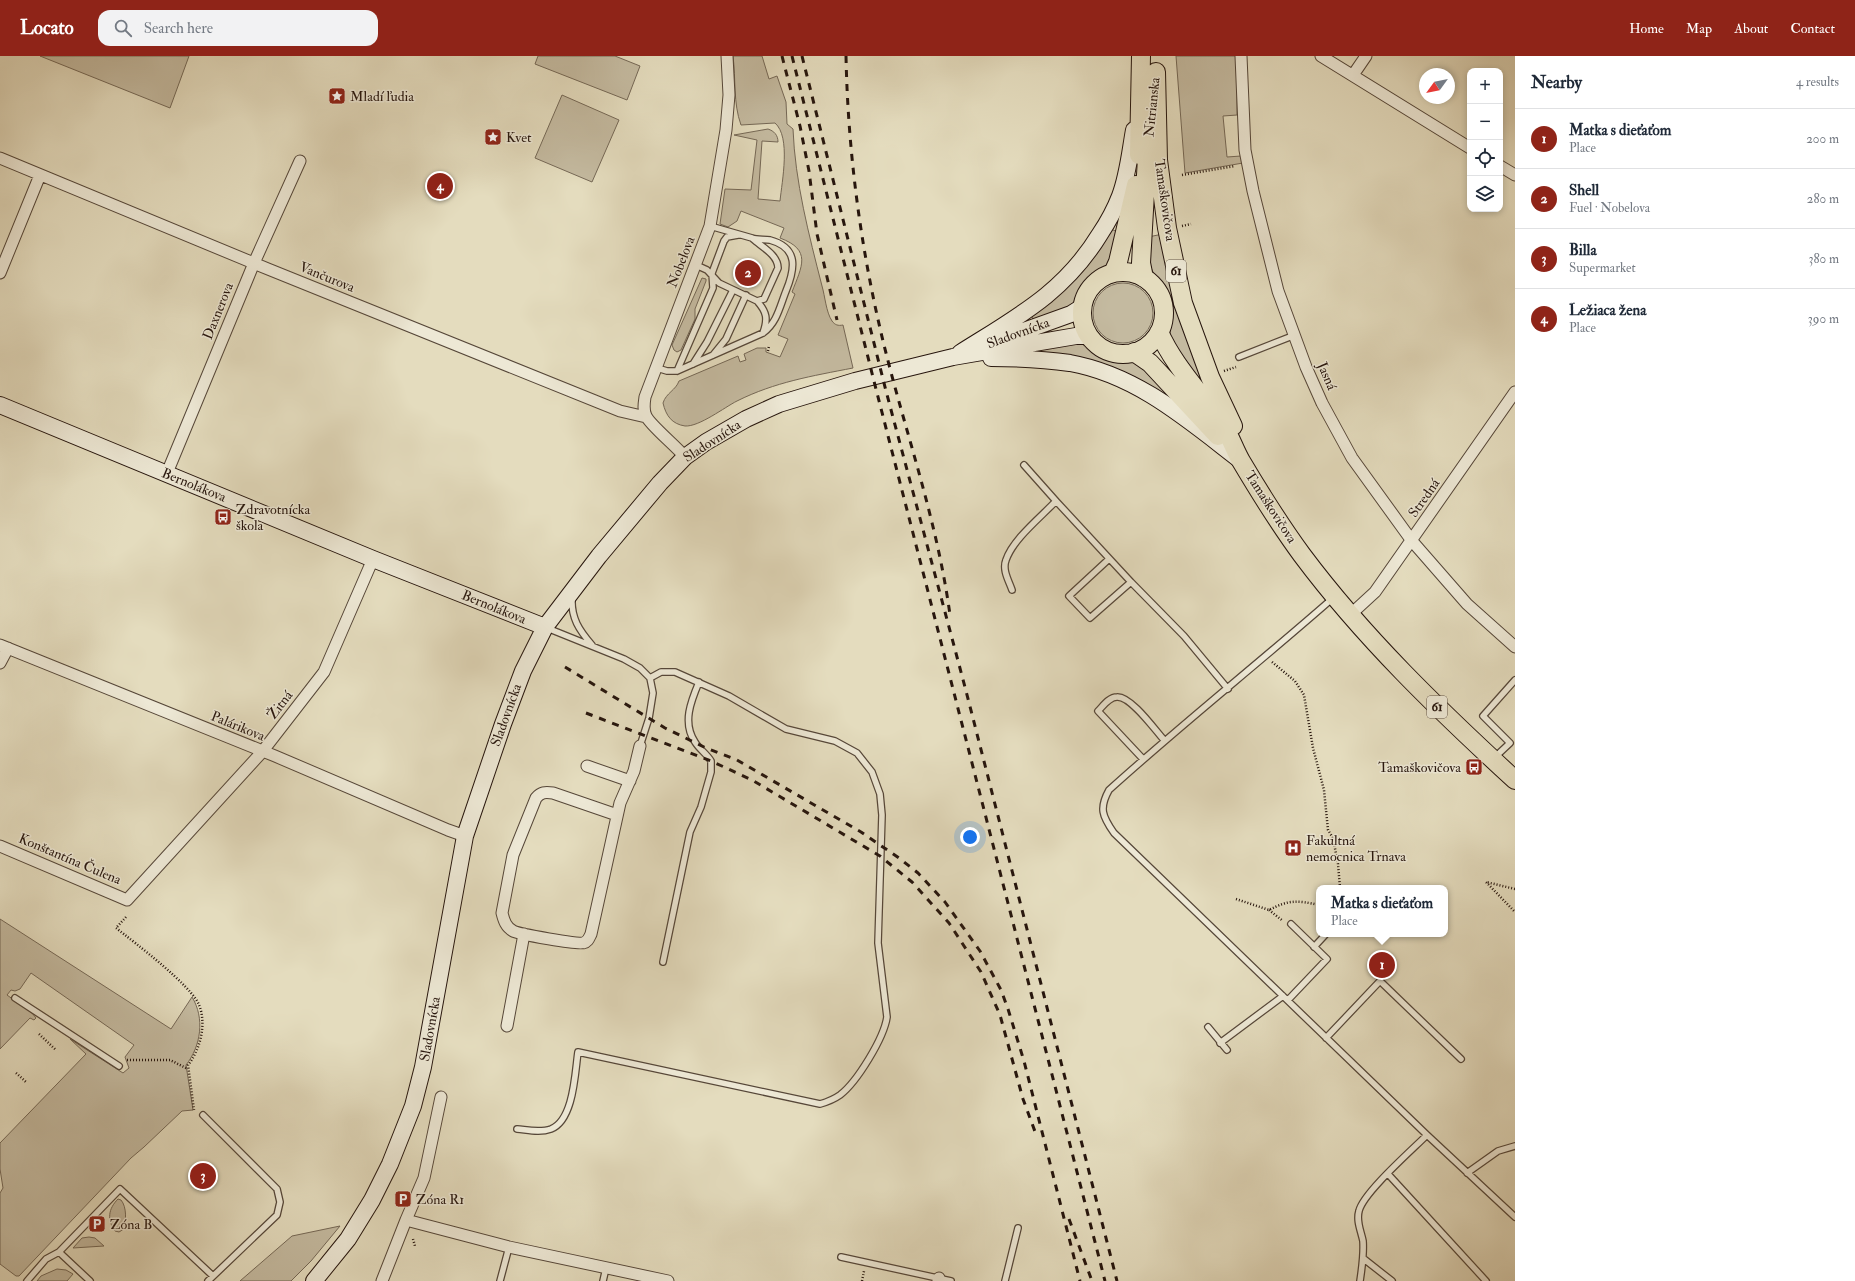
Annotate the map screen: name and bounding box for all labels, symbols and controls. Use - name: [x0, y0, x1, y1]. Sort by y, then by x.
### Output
- search box: [98, 10, 378, 46]
- text: Locato: [20, 16, 74, 40]
- icon: search: [112, 17, 134, 39]
- text: Search here: [144, 19, 213, 38]
- text: Home: [1629, 20, 1664, 37]
- text: Map: [1686, 20, 1712, 37]
- text: About: [1734, 20, 1768, 37]
- text: Contact: [1790, 20, 1835, 37]
- north arrow: [1419, 68, 1455, 104]
- map controls: [1467, 68, 1503, 212]
- button: +: [1467, 68, 1503, 104]
- text: Nearby: [1531, 72, 1582, 93]
- text: 4 results: [1796, 74, 1839, 90]
- street label: Nitrianska: [1140, 76, 1164, 138]
- place icon: Mladí ľudia: [327, 86, 347, 106]
- place label: Mladí ľudia: [350, 88, 414, 105]
- button: −: [1467, 104, 1503, 140]
- text: Matka s dieťaťom: [1569, 121, 1671, 140]
- place icon: Kvet: [483, 127, 503, 147]
- place label: Kvet: [506, 129, 532, 146]
- text: 1: [1542, 131, 1546, 147]
- text: 200 m: [1806, 131, 1839, 147]
- button: locate: [1467, 140, 1503, 176]
- text: Place: [1569, 140, 1596, 156]
- street label: Tamaškovičova: [1151, 158, 1179, 242]
- pin: 4: [427, 171, 453, 201]
- button: layers: [1467, 176, 1503, 212]
- text: Shell: [1569, 181, 1599, 200]
- text: 2: [1541, 191, 1547, 207]
- text: 280 m: [1807, 191, 1839, 207]
- text: Fuel · Nobelova: [1569, 200, 1650, 216]
- street label: Nobelova: [663, 234, 699, 290]
- text: Billa: [1569, 241, 1597, 260]
- text: 3: [1542, 251, 1547, 267]
- text: 380 m: [1808, 251, 1839, 267]
- street label: Vančurova: [297, 258, 357, 296]
- pin: 2: [735, 258, 761, 288]
- road number: 61: [1166, 260, 1186, 282]
- text: Supermarket: [1569, 260, 1636, 276]
- street label: Daxnerova: [199, 280, 237, 342]
- text: Ležiaca žena: [1569, 301, 1646, 320]
- text: 4: [1540, 311, 1548, 327]
- text: 390 m: [1808, 311, 1839, 327]
- street label: Sladovnícka: [984, 314, 1052, 352]
- text: Place: [1569, 320, 1596, 336]
- street label: Jasná: [1313, 358, 1341, 393]
- street label: Sladovnícka: [680, 416, 744, 466]
- street label: Bernolákova: [159, 464, 229, 506]
- street label: Tamaškovičova: [1241, 468, 1301, 547]
- street label: Stredná: [1405, 475, 1443, 521]
- place label: Zdravotnícka škola: [236, 501, 310, 534]
- bus stop icon: Zdravotnícka škola: [213, 507, 233, 527]
- street label: Bernolákova: [459, 586, 529, 628]
- street label: Sladovnícka: [487, 681, 525, 749]
- street label: Žitná: [263, 686, 296, 723]
- road number: 61: [1427, 696, 1447, 718]
- street label: Palárikova: [209, 707, 268, 745]
- bus stop icon: Tamaškovičova: [1464, 757, 1484, 777]
- place label: Tamaškovičova: [1378, 759, 1461, 776]
- your location: [960, 827, 980, 847]
- street label: Konštantína Čulena: [16, 829, 124, 888]
- place label: Fakultná nemocnica Trnava: [1306, 832, 1406, 865]
- hospital icon: Fakultná nemocnica Trnava: [1283, 838, 1303, 858]
- popup: [1316, 885, 1448, 937]
- text: Matka s dieťaťom: [1331, 894, 1433, 913]
- text: Place: [1331, 913, 1358, 929]
- pin: 1: [1369, 950, 1395, 980]
- street label: Sladovnícka: [416, 995, 444, 1063]
- pin: 3: [190, 1161, 216, 1191]
- parking icon: Zóna R1: [393, 1189, 413, 1209]
- place label: Zóna R1: [416, 1191, 464, 1208]
- parking icon: Zóna B: [87, 1214, 107, 1234]
- place label: Zóna B: [110, 1216, 152, 1233]

